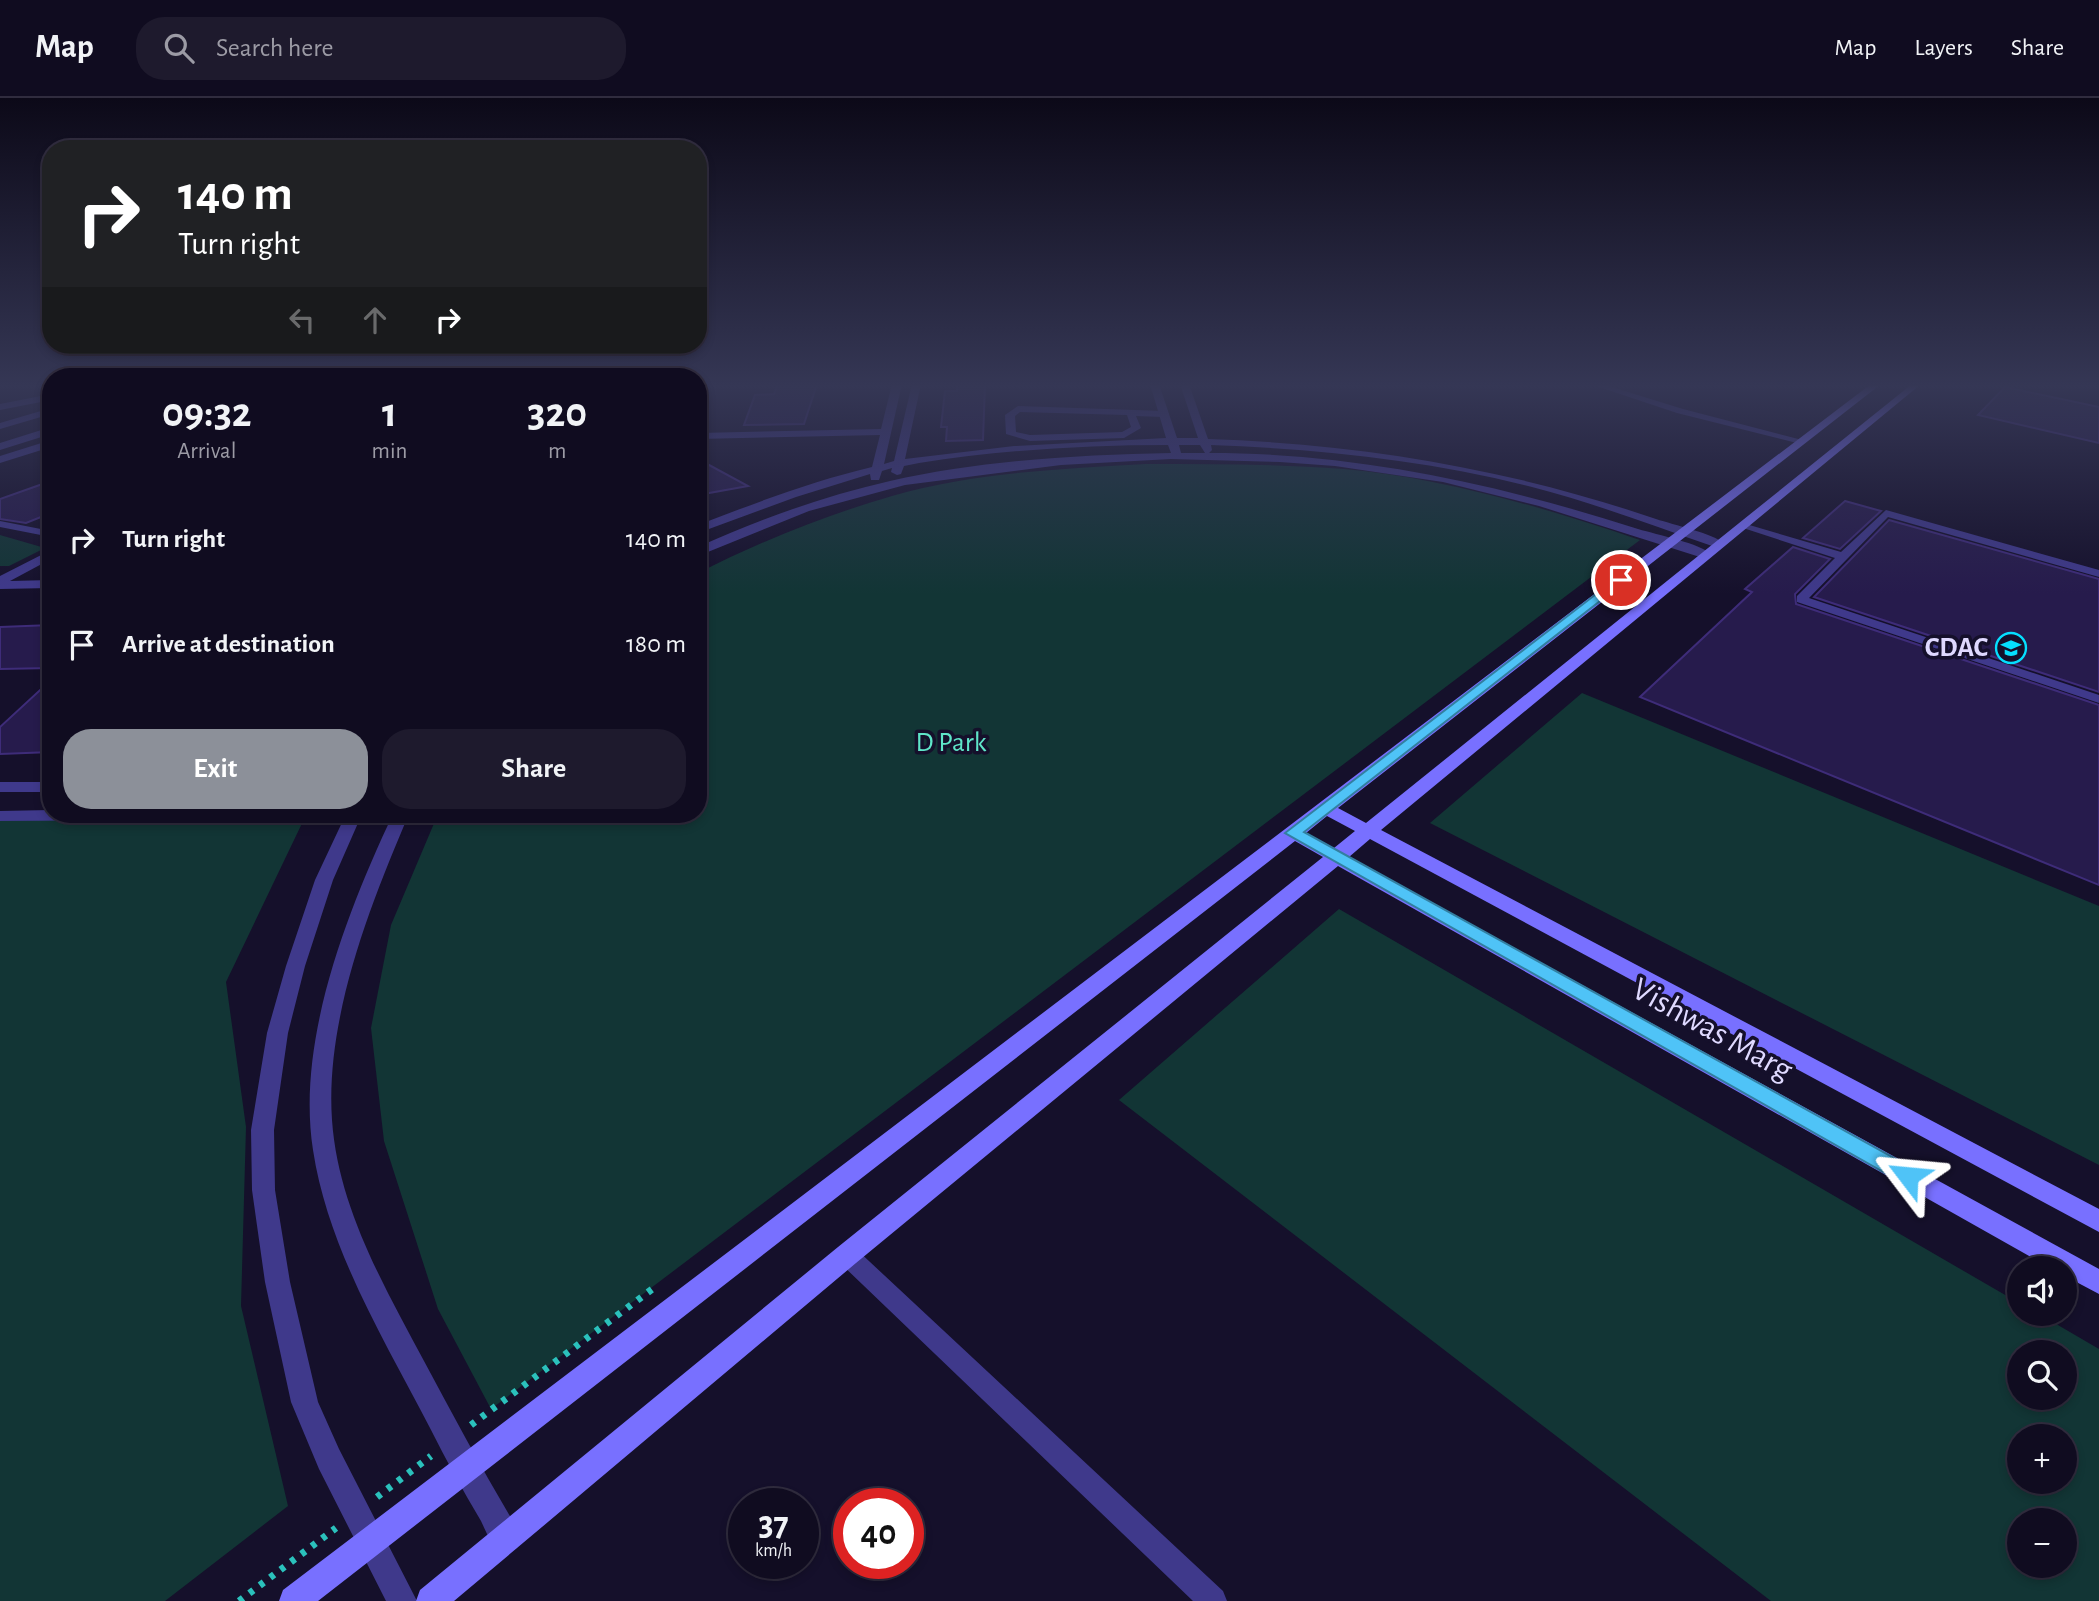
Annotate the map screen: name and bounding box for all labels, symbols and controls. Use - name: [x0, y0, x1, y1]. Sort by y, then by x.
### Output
- search box: [136, 17, 626, 80]
- icon: search: [160, 29, 198, 67]
- text: Map: [35, 31, 94, 64]
- text: Search here: [216, 35, 334, 61]
- text: Map: [1834, 36, 1876, 60]
- text: Layers: [1914, 36, 1973, 60]
- text: Share: [2011, 36, 2064, 60]
- icon: right: [63, 168, 154, 259]
- text: 140 m: [178, 170, 293, 219]
- text: Turn right: [178, 228, 300, 260]
- icon: left: [283, 301, 321, 339]
- icon: ahead: [356, 301, 394, 339]
- icon: right: [429, 301, 467, 339]
- text: 09:32: [162, 392, 252, 434]
- text: 1: [382, 392, 397, 434]
- text: 320: [527, 392, 587, 434]
- text: Arrival: [177, 440, 236, 463]
- text: min: [372, 440, 407, 463]
- text: m: [548, 440, 566, 463]
- icon: right: [63, 521, 101, 559]
- text: Turn right: [122, 526, 225, 552]
- text: 140 m: [626, 526, 686, 552]
- pin: [1591, 550, 1651, 610]
- icon: arrive: [1602, 561, 1640, 599]
- icon: arrive: [63, 626, 101, 664]
- text: Arrive at destination: [122, 631, 335, 657]
- text: 180 m: [626, 631, 686, 657]
- school or university icon: CDAC: [1994, 631, 2028, 665]
- place label: CDAC: [1925, 634, 1989, 662]
- button: Exit: [63, 729, 368, 809]
- button: Share: [382, 729, 686, 809]
- park label: D Park: [915, 729, 987, 757]
- street label: Vishwas Marg: [1626, 973, 1798, 1087]
- position arrow: [1871, 1139, 1945, 1213]
- map controls: [2007, 1256, 2077, 1578]
- button: sound: [2007, 1256, 2077, 1326]
- button: search: [2007, 1340, 2077, 1410]
- button: +: [2007, 1424, 2077, 1494]
- speed limit sign: 40: [833, 1488, 924, 1579]
- text: 37: [758, 1507, 789, 1542]
- button: −: [2007, 1508, 2077, 1578]
- text: km/h: [755, 1542, 792, 1560]

